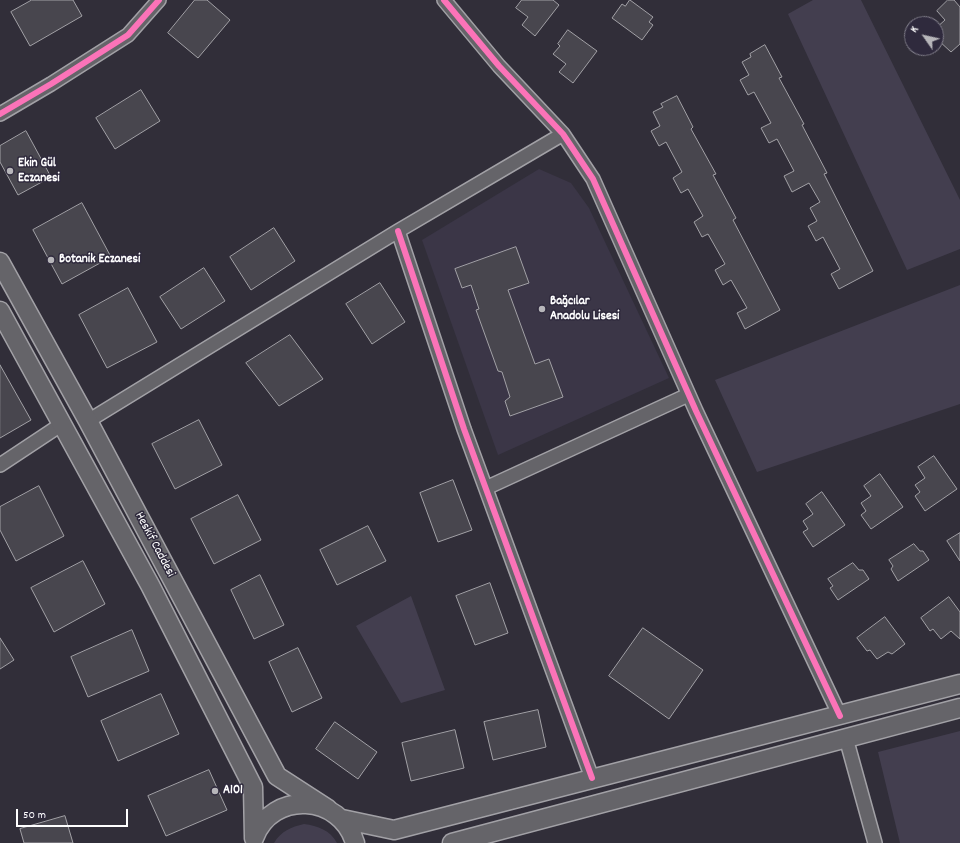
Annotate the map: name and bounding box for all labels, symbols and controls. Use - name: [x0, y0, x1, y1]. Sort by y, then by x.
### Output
- north arrow: [904, 16, 944, 56]
- text: K: [907, 23, 923, 36]
- place label: Ekin Gül Eczanesi: [18, 156, 60, 187]
- marker: Ekin Gül Eczanesi: [5, 166, 15, 176]
- place label: Botanik Eczanesi: [59, 252, 140, 268]
- marker: Botanik Eczanesi: [46, 255, 56, 265]
- place label: Bağcılar Anadolu Lisesi: [550, 294, 619, 325]
- marker: Bağcılar Anadolu Lisesi: [537, 304, 547, 314]
- street label: Heskif Caddesi: [130, 510, 178, 580]
- place label: A101: [223, 783, 243, 799]
- marker: A101: [210, 786, 220, 796]
- scale bar: [18, 801, 130, 827]
- text: 50 m: [23, 807, 46, 824]

